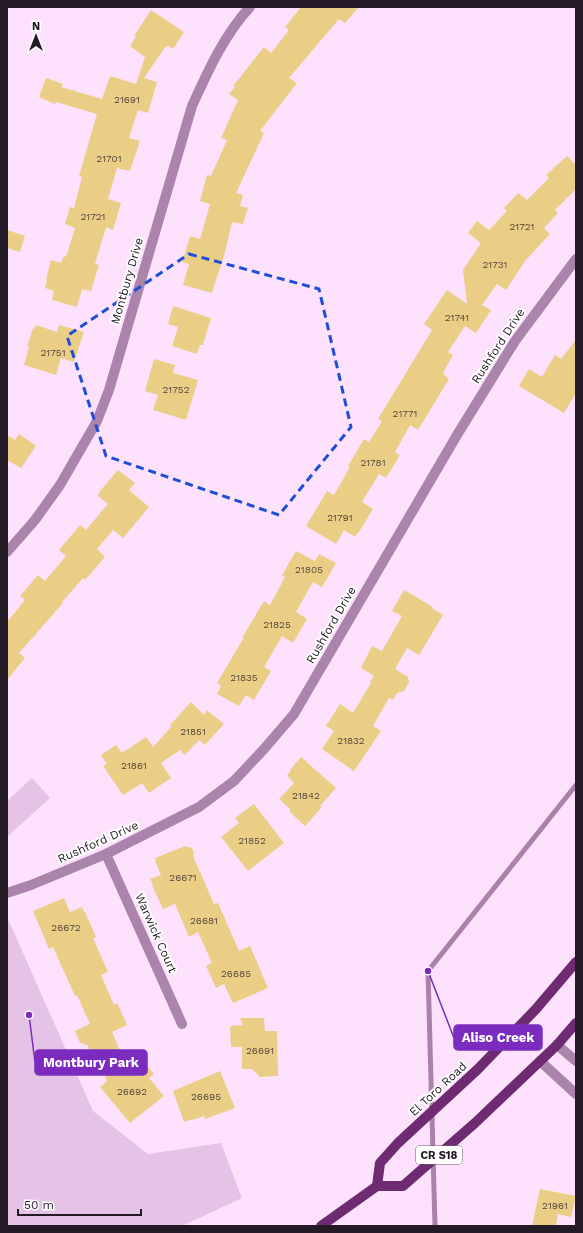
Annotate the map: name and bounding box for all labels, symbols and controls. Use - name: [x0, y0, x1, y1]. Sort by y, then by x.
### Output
- north arrow: [16, 16, 56, 56]
- text: N: [32, 20, 40, 33]
- house number: 21691: [114, 94, 140, 105]
- house number: 21701: [96, 153, 122, 164]
- house number: 21721: [80, 211, 106, 222]
- house number: 21721: [509, 221, 535, 232]
- street label: Montbury Drive: [108, 236, 146, 326]
- house number: 21731: [482, 259, 508, 270]
- street label: Rushford Drive: [468, 306, 528, 386]
- house number: 21741: [445, 312, 469, 323]
- house number: 21751: [40, 347, 66, 358]
- house number: 21752: [163, 384, 190, 395]
- house number: 21771: [393, 408, 417, 419]
- house number: 21781: [360, 457, 386, 468]
- house number: 21791: [327, 512, 353, 523]
- house number: 21805: [295, 564, 323, 575]
- street label: Rushford Drive: [303, 584, 359, 666]
- house number: 21825: [263, 619, 291, 630]
- house number: 21835: [230, 672, 258, 683]
- house number: 21851: [180, 726, 206, 737]
- house number: 21832: [337, 735, 365, 746]
- house number: 21861: [121, 760, 147, 771]
- house number: 21842: [292, 790, 320, 801]
- street label: Rushford Drive: [55, 818, 141, 866]
- house number: 21852: [238, 835, 266, 846]
- house number: 26671: [169, 872, 197, 883]
- street label: Warwick Court: [132, 891, 180, 975]
- house number: 26681: [190, 915, 218, 926]
- house number: 26672: [51, 922, 81, 933]
- house number: 26685: [221, 968, 251, 979]
- callout: Aliso Creek: [454, 1025, 542, 1050]
- text: Aliso Creek: [462, 1030, 535, 1045]
- house number: 26691: [246, 1045, 274, 1056]
- callout: Montbury Park: [35, 1050, 147, 1075]
- text: Montbury Park: [43, 1055, 140, 1070]
- street label: El Toro Road: [406, 1059, 470, 1119]
- house number: 26692: [117, 1086, 147, 1097]
- house number: 26695: [191, 1091, 221, 1102]
- road number: CR S18: [416, 1146, 462, 1164]
- scale bar: [18, 1191, 141, 1217]
- text: 50 m: [24, 1198, 54, 1212]
- house number: 21961: [542, 1200, 568, 1211]

